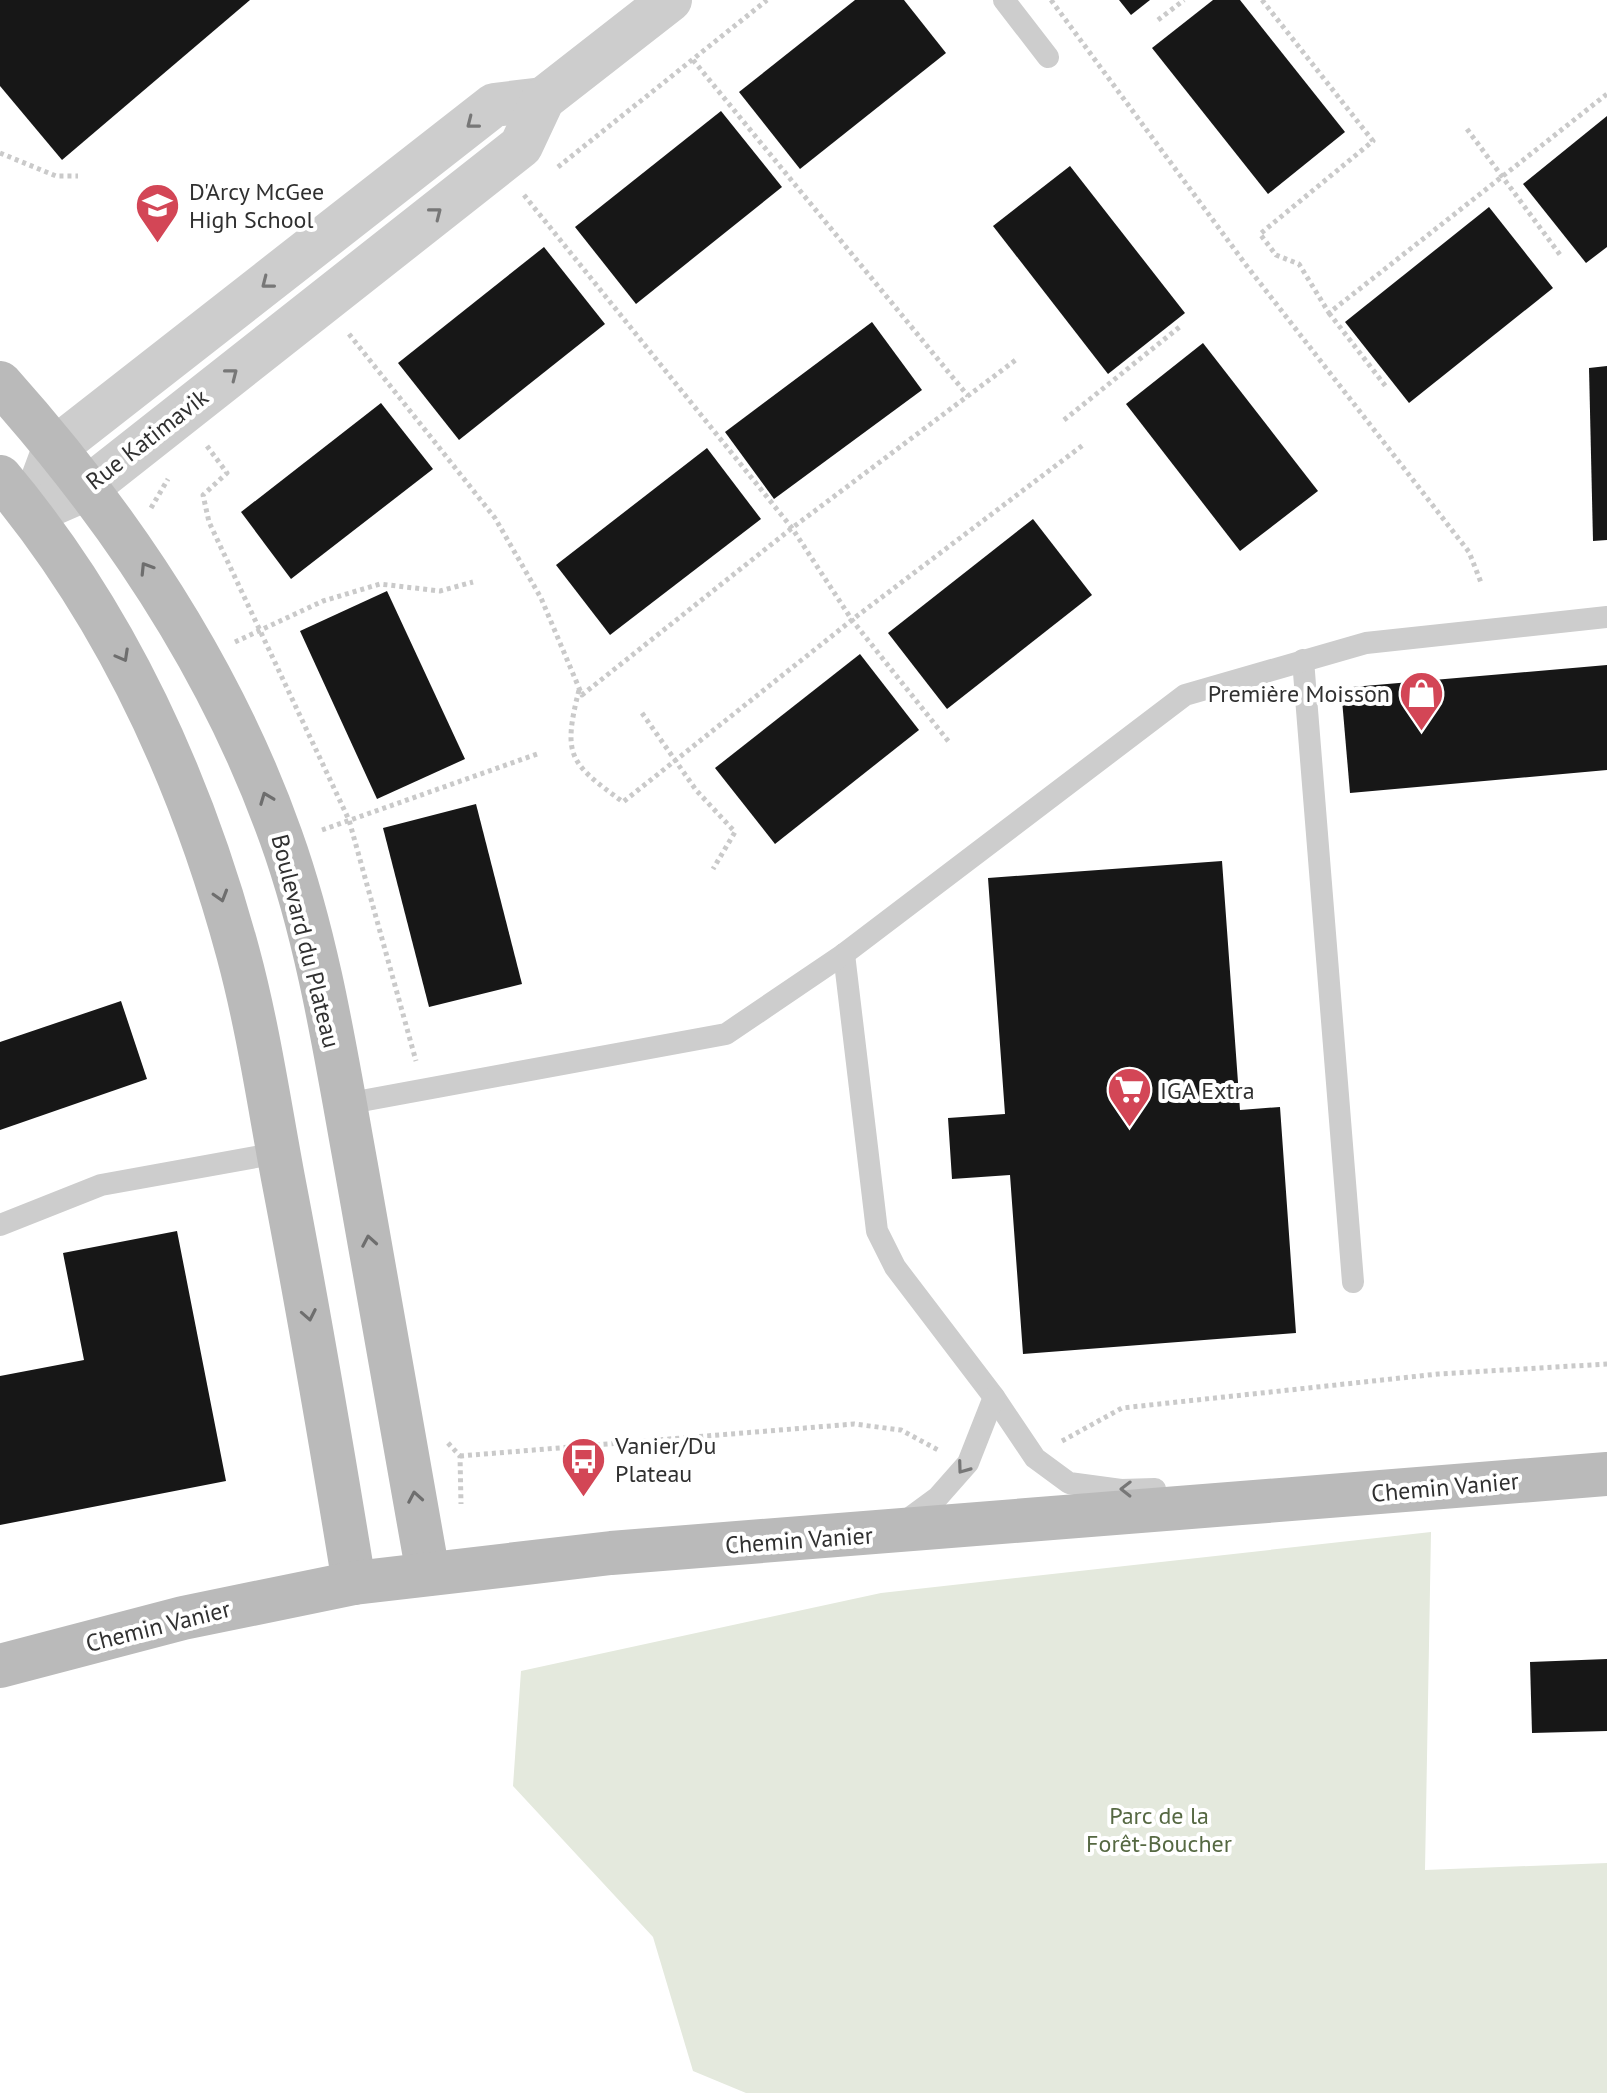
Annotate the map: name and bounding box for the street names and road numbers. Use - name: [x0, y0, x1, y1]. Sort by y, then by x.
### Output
- street label: Rue Katimavik: [80, 381, 215, 496]
- street label: Boulevard du Plateau: [264, 831, 348, 1051]
- street label: Chemin Vanier: [1370, 1465, 1520, 1509]
- street label: Chemin Vanier: [724, 1519, 874, 1561]
- street label: Chemin Vanier: [82, 1593, 234, 1659]

